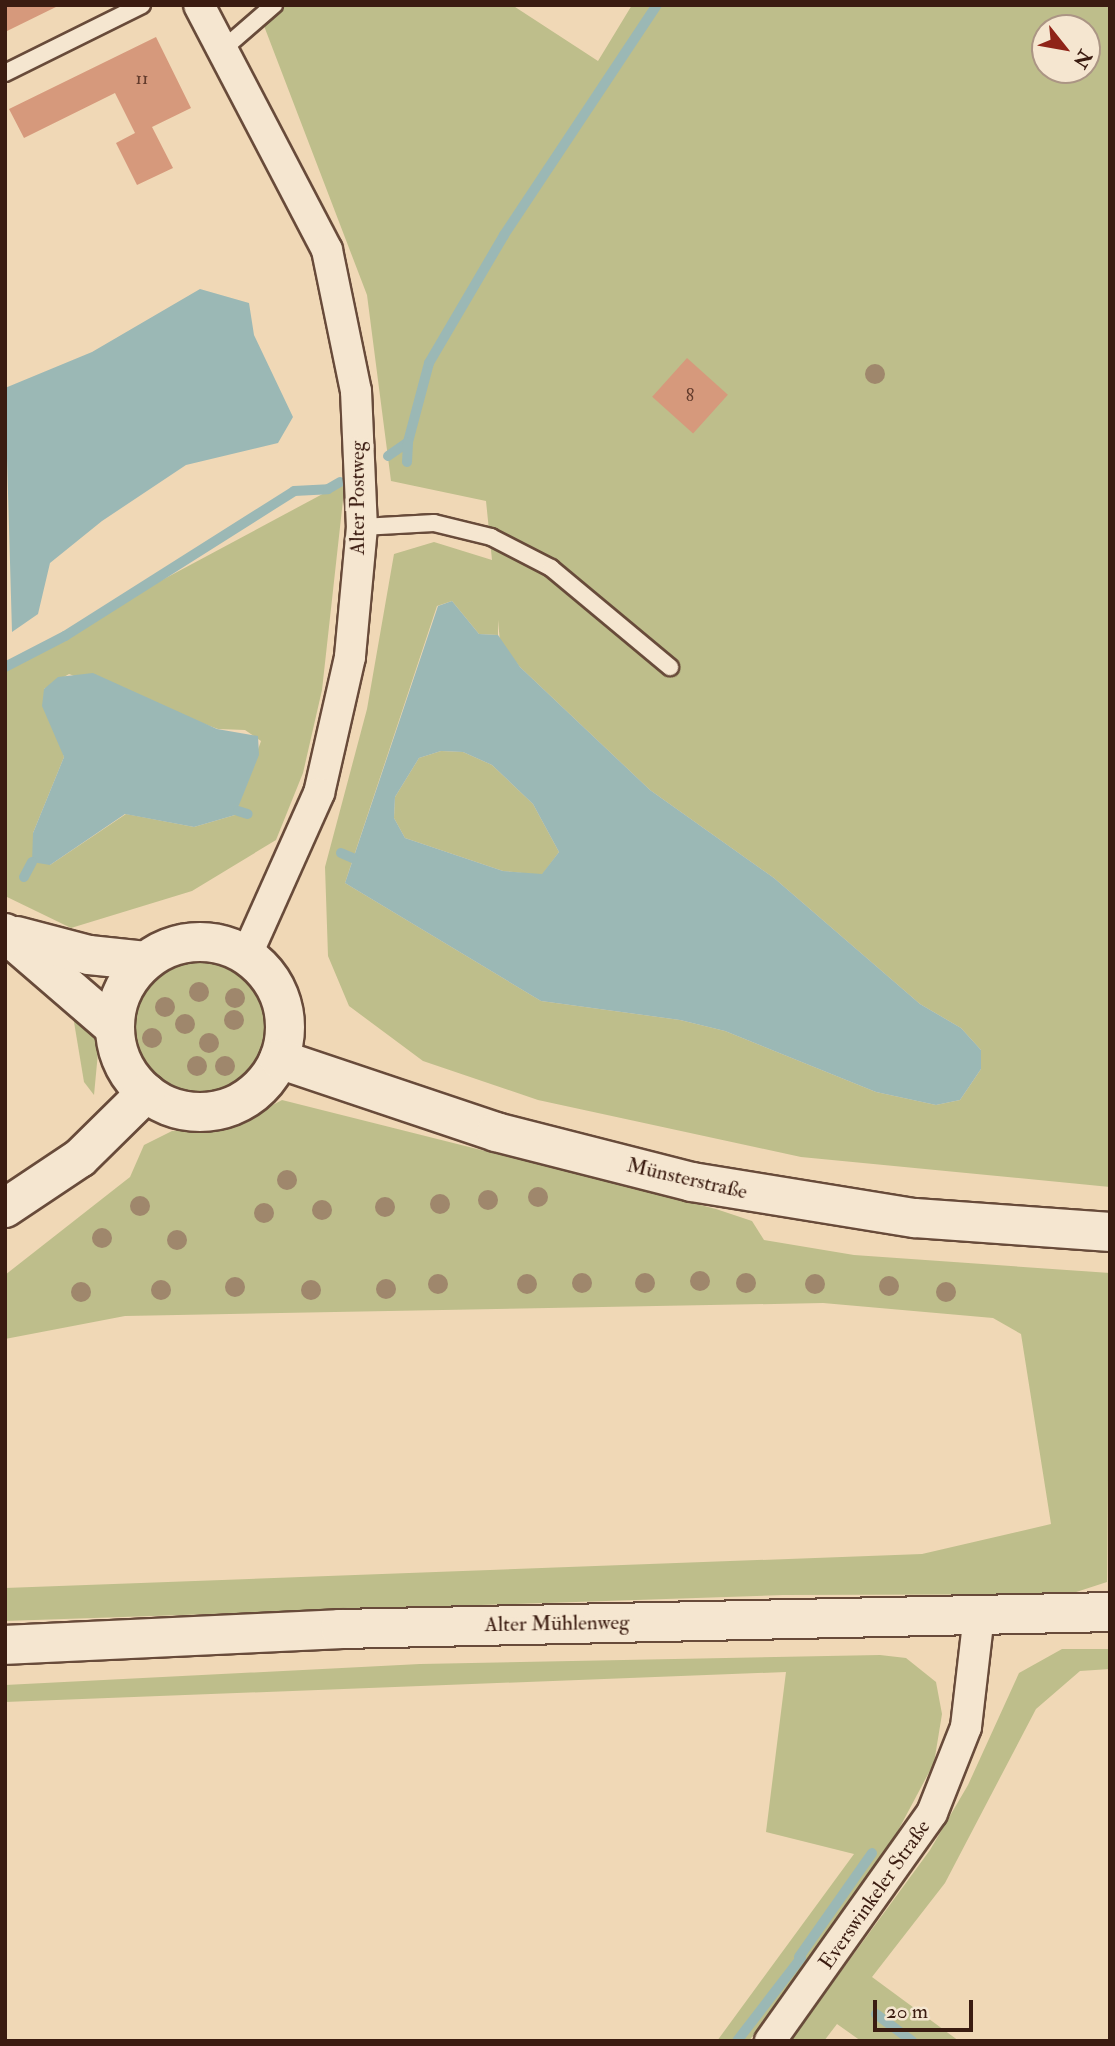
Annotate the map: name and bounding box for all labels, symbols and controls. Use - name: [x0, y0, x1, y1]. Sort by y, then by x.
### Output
- north arrow: [1031, 14, 1101, 84]
- text: N: [1068, 45, 1097, 72]
- house number: 11: [136, 68, 148, 90]
- house number: 8: [686, 385, 694, 407]
- street label: Alter Postweg: [345, 441, 371, 555]
- street label: Münsterstraße: [624, 1153, 750, 1205]
- street label: Alter Mühlenweg: [484, 1610, 630, 1638]
- street label: Everswinkeler Straße: [814, 1815, 936, 1975]
- scale bar: [877, 1986, 977, 2030]
- text: 20 m: [886, 1998, 928, 2025]

